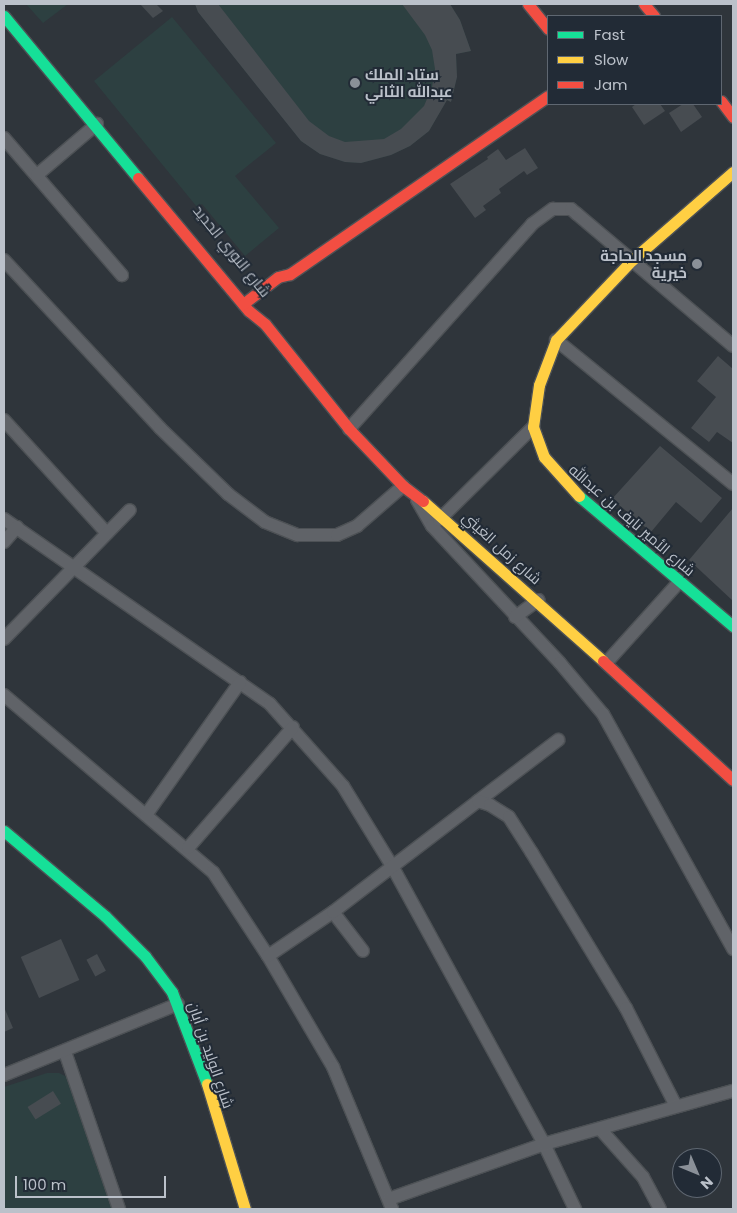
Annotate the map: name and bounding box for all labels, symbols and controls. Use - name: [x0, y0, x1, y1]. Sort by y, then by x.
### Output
- legend: [547, 15, 722, 105]
- text: Fast: [594, 24, 625, 45]
- text: Slow: [594, 49, 628, 70]
- place label: ستاد الملك عبدالله الثاني: [365, 65, 453, 100]
- text: Jam: [594, 74, 628, 95]
- marker: ستاد الملك عبدالله الثاني: [349, 77, 361, 89]
- street label: شارع النوري الحديد: [189, 201, 275, 301]
- place label: مسجد الحاجة خيرية: [600, 246, 687, 281]
- marker: مسجد الحاجة خيرية: [691, 258, 703, 270]
- street label: شارع الأمير نايف بن عبدالله: [565, 460, 699, 580]
- street label: شارع زمل الغيثي: [459, 508, 545, 588]
- street label: شارع الوليد بن أبان: [184, 999, 238, 1111]
- north arrow: [672, 1148, 722, 1198]
- scale bar: [18, 1166, 169, 1198]
- text: N: [696, 1172, 718, 1194]
- text: 100 m: [23, 1174, 66, 1195]

